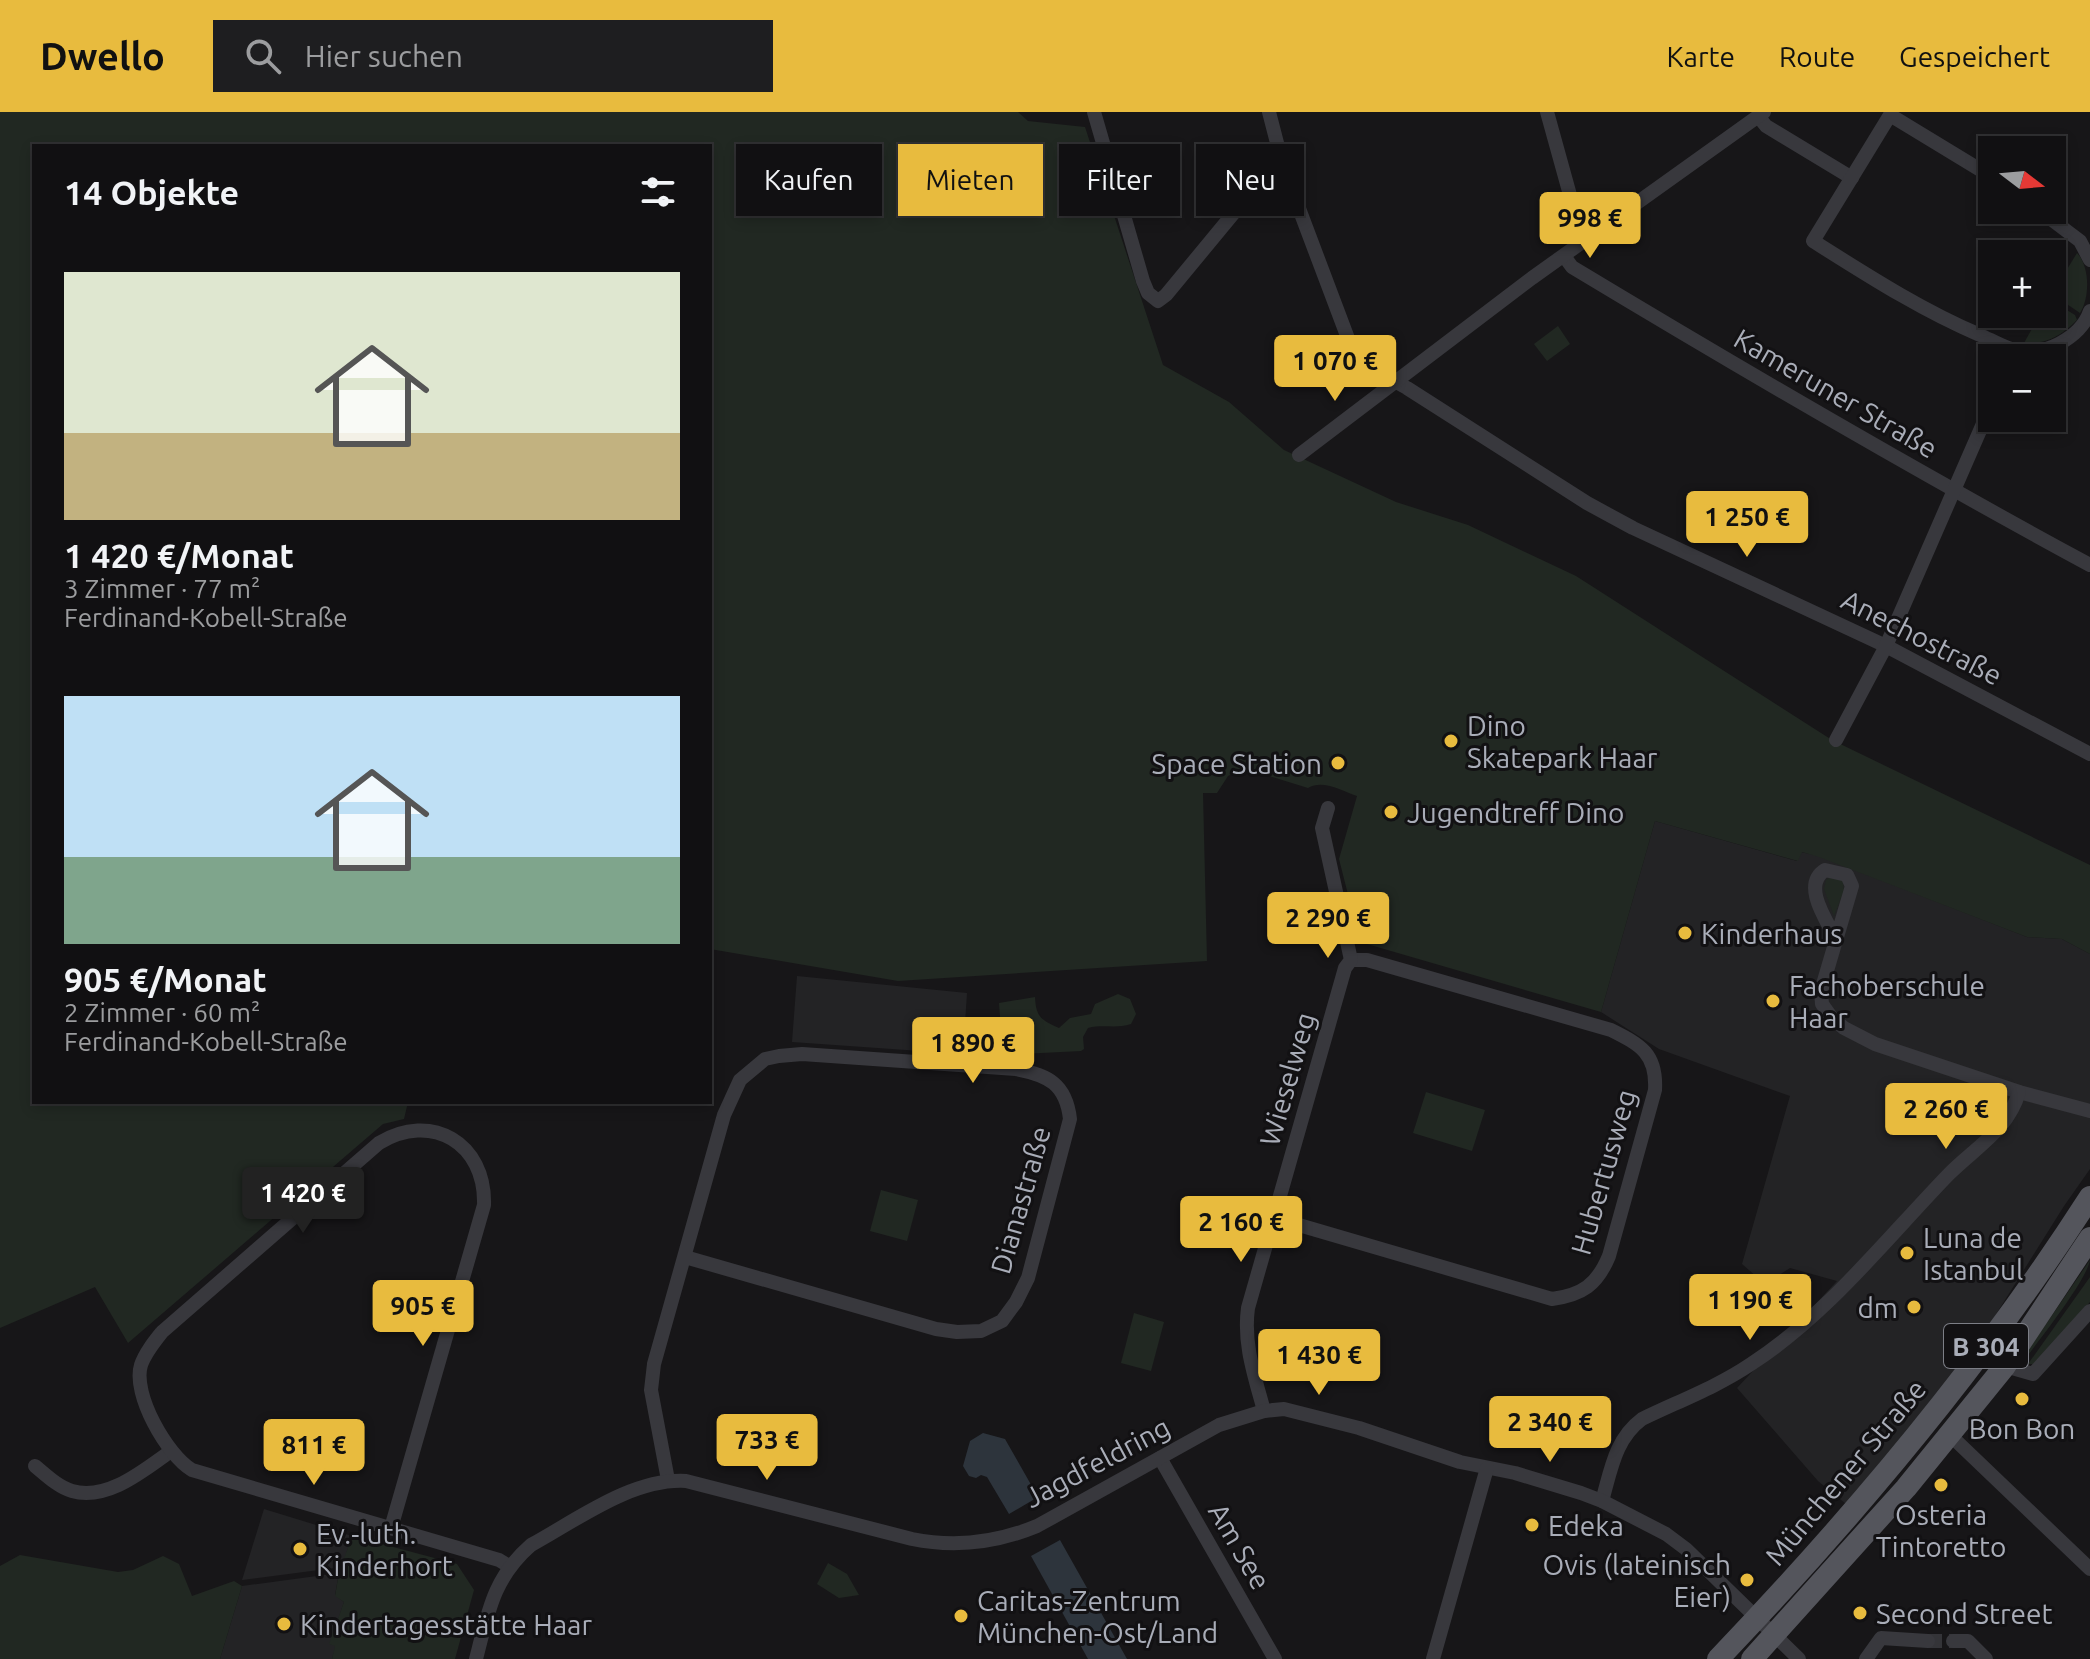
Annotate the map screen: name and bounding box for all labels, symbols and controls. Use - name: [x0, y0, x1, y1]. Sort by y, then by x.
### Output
- search box: [213, 20, 773, 92]
- icon: search: [241, 34, 285, 78]
- text: Dwello: [40, 35, 165, 77]
- text: Hier suchen: [305, 39, 463, 73]
- text: Karte: [1666, 41, 1735, 72]
- text: Route: [1779, 41, 1855, 72]
- text: Gespeichert: [1899, 41, 2050, 72]
- north arrow: [1978, 136, 2066, 224]
- map controls: [1978, 136, 2066, 432]
- chip: Kaufen: [736, 144, 882, 216]
- chip: Mieten: [898, 144, 1043, 216]
- chip: Filter: [1059, 144, 1180, 216]
- chip: Neu: [1196, 144, 1304, 216]
- icon: filters: [636, 170, 680, 214]
- text: 14 Objekte: [64, 173, 239, 211]
- pin: 998 €: [1534, 192, 1646, 260]
- text: 998 €: [1558, 203, 1622, 232]
- button: +: [1978, 240, 2066, 328]
- street label: Kameruner Straße: [1729, 322, 1943, 464]
- icon: home: [300, 324, 444, 468]
- pin: 1 070 €: [1261, 335, 1409, 403]
- button: −: [1978, 344, 2066, 432]
- text: 1 070 €: [1292, 346, 1378, 375]
- pin: 1 250 €: [1673, 491, 1821, 559]
- text: 1 250 €: [1704, 502, 1790, 531]
- text: 1 420 €/Monat: [64, 536, 294, 574]
- text: 3 Zimmer · 77 m²: [64, 574, 260, 603]
- street label: Anechostraße: [1837, 583, 2007, 691]
- text: Ferdinand-Kobell-Straße: [64, 603, 348, 632]
- place label: Dino Skatepark Haar: [1467, 710, 1658, 773]
- marker: Dino Skatepark Haar: [1442, 732, 1460, 750]
- icon: home: [300, 748, 444, 892]
- place label: Space Station: [1152, 748, 1322, 779]
- marker: Space Station: [1329, 754, 1347, 772]
- place label: Jugendtreff Dino: [1407, 797, 1624, 828]
- marker: Jugendtreff Dino: [1382, 803, 1400, 821]
- pin: 2 290 €: [1254, 892, 1402, 960]
- text: 2 290 €: [1285, 903, 1371, 932]
- place label: Kinderhaus: [1701, 918, 1842, 949]
- marker: Kinderhaus: [1676, 924, 1694, 942]
- text: 905 €/Monat: [64, 960, 267, 998]
- place label: Fachoberschule Haar: [1789, 970, 1985, 1033]
- marker: Fachoberschule Haar: [1764, 992, 1782, 1010]
- text: 2 Zimmer · 60 m²: [64, 998, 260, 1027]
- street label: Wieselweg: [1253, 1009, 1321, 1149]
- pin: 1 890 €: [899, 1017, 1047, 1085]
- text: Ferdinand-Kobell-Straße: [64, 1027, 348, 1056]
- text: 1 890 €: [930, 1028, 1016, 1057]
- pin: 2 260 €: [1872, 1083, 2020, 1151]
- street label: Hubertusweg: [1565, 1086, 1641, 1258]
- text: 2 260 €: [1903, 1094, 1989, 1123]
- street label: Dianastraße: [984, 1123, 1056, 1277]
- pin: 1 420 €: [229, 1167, 377, 1235]
- text: 1 420 €: [260, 1178, 346, 1207]
- pin: 2 160 €: [1167, 1196, 1315, 1264]
- text: 2 160 €: [1198, 1207, 1284, 1236]
- place label: Luna de Istanbul: [1923, 1222, 2023, 1285]
- marker: Luna de Istanbul: [1898, 1244, 1916, 1262]
- pin: 1 190 €: [1676, 1274, 1824, 1342]
- pin: 905 €: [367, 1280, 479, 1348]
- text: 1 190 €: [1707, 1285, 1793, 1314]
- text: 905 €: [391, 1291, 455, 1320]
- place label: dm: [1857, 1292, 1898, 1323]
- marker: dm: [1905, 1298, 1923, 1316]
- road number: B 304: [1944, 1324, 2028, 1368]
- pin: 1 430 €: [1245, 1329, 1393, 1397]
- text: 1 430 €: [1276, 1340, 1362, 1369]
- street label: Münchener Straße: [1758, 1373, 1932, 1571]
- marker: Bon Bon: [2013, 1390, 2031, 1408]
- pin: 2 340 €: [1476, 1396, 1624, 1464]
- text: 2 340 €: [1507, 1407, 1593, 1436]
- street label: Jagdfeldring: [1019, 1411, 1175, 1513]
- place label: Bon Bon: [1969, 1413, 2075, 1444]
- pin: 733 €: [711, 1414, 823, 1482]
- pin: 811 €: [258, 1419, 370, 1487]
- text: 733 €: [735, 1425, 799, 1454]
- text: 811 €: [282, 1430, 346, 1459]
- marker: Osteria Tintoretto: [1932, 1476, 1950, 1494]
- street label: Am See: [1203, 1497, 1277, 1595]
- place label: Osteria Tintoretto: [1876, 1499, 2006, 1562]
- place label: Edeka: [1548, 1510, 1624, 1541]
- marker: Edeka: [1523, 1516, 1541, 1534]
- place label: Ev.-luth. Kinderhort: [316, 1518, 453, 1581]
- marker: Ev.-luth. Kinderhort: [291, 1540, 309, 1558]
- place label: Ovis (lateinisch Eier): [1542, 1549, 1731, 1613]
- marker: Ovis (lateinisch Eier): [1738, 1571, 1756, 1589]
- place label: Caritas-Zentrum München-Ost/Land: [977, 1585, 1218, 1648]
- place label: Second Street: [1876, 1598, 2052, 1629]
- marker: Second Street: [1851, 1604, 1869, 1622]
- marker: Caritas-Zentrum München-Ost/Land: [952, 1607, 970, 1625]
- place label: Kindertagesstätte Haar: [300, 1609, 593, 1640]
- marker: Kindertagesstätte Haar: [275, 1615, 293, 1633]

